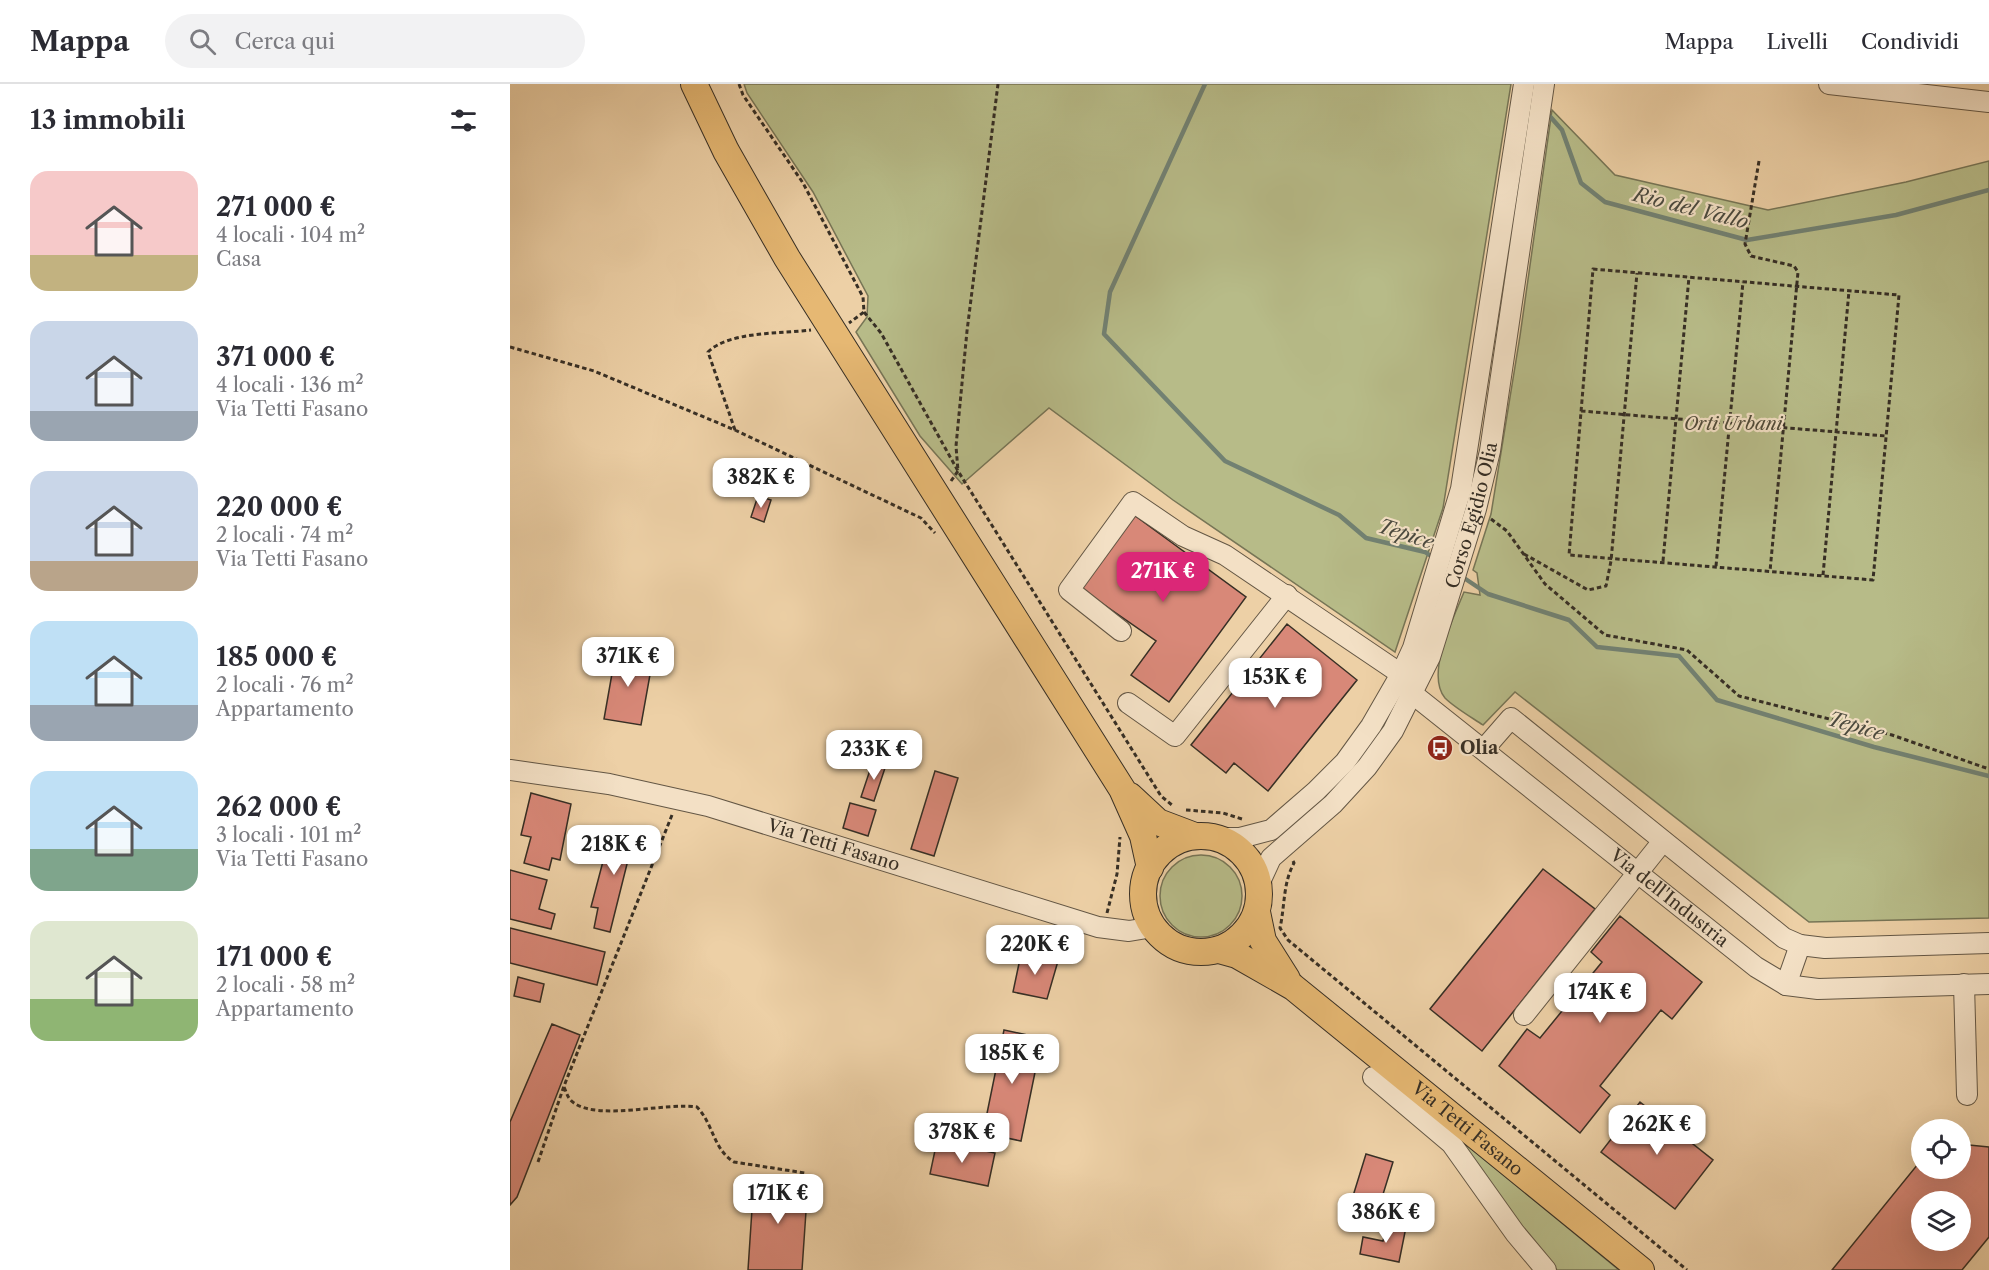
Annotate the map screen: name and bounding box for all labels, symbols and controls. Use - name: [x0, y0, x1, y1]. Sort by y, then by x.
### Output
- search box: [165, 14, 585, 68]
- text: Mappa: [30, 24, 129, 58]
- icon: search: [186, 25, 219, 58]
- text: Cerca qui: [234, 28, 335, 55]
- text: Mappa: [1664, 29, 1734, 54]
- text: Livelli: [1767, 29, 1828, 54]
- text: Condividi: [1861, 29, 1959, 54]
- text: 13 immobili: [30, 104, 185, 136]
- icon: filters: [447, 104, 480, 137]
- water label: Rio del Vallo: [1629, 182, 1751, 234]
- text: 271 000 €: [216, 191, 336, 223]
- icon: home: [78, 195, 150, 267]
- text: 4 locali · 104 m²: [216, 223, 365, 247]
- text: Casa: [216, 247, 261, 271]
- text: 371 000 €: [216, 341, 335, 373]
- icon: home: [78, 345, 150, 417]
- text: 4 locali · 136 m²: [216, 373, 364, 397]
- text: Via Tetti Fasano: [216, 397, 368, 421]
- park label: Orti Urbani: [1684, 413, 1784, 435]
- street label: Corso Egidio Olia: [1441, 440, 1502, 591]
- pin: 382K €: [712, 458, 810, 509]
- text: 382K €: [727, 465, 795, 489]
- text: 220 000 €: [216, 491, 343, 523]
- icon: home: [78, 495, 150, 567]
- water label: Tepice: [1375, 514, 1438, 555]
- text: 2 locali · 74 m²: [216, 523, 353, 547]
- text: Via Tetti Fasano: [216, 547, 368, 571]
- pin: 271K €: [1114, 552, 1212, 603]
- text: 271K €: [1131, 559, 1195, 583]
- pin: 371K €: [579, 637, 677, 688]
- text: 185 000 €: [216, 641, 337, 673]
- text: 371K €: [596, 644, 660, 668]
- icon: home: [78, 645, 150, 717]
- pin: 153K €: [1226, 658, 1324, 709]
- text: 153K €: [1243, 665, 1307, 689]
- text: 2 locali · 76 m²: [216, 673, 354, 697]
- text: Appartamento: [216, 697, 354, 721]
- water label: Tepice: [1825, 707, 1888, 746]
- pin: 233K €: [825, 730, 923, 781]
- bus stop icon: Olia: [1425, 733, 1455, 763]
- text: 233K €: [840, 737, 908, 761]
- place label: Olia: [1460, 737, 1499, 759]
- text: 262 000 €: [216, 791, 342, 823]
- icon: home: [78, 795, 150, 867]
- street label: Via Tetti Fasano: [764, 814, 902, 876]
- text: 3 locali · 101 m²: [216, 823, 362, 847]
- pin: 218K €: [565, 825, 663, 876]
- text: 218K €: [581, 832, 647, 856]
- street label: Via dell'Industria: [1605, 844, 1733, 952]
- text: Via Tetti Fasano: [216, 847, 368, 871]
- pin: 220K €: [986, 925, 1084, 976]
- text: 220K €: [1000, 932, 1070, 956]
- text: 171 000 €: [216, 941, 332, 973]
- icon: home: [78, 945, 150, 1017]
- text: 2 locali · 58 m²: [216, 973, 355, 997]
- pin: 174K €: [1551, 973, 1649, 1024]
- text: 174K €: [1568, 980, 1632, 1004]
- text: Appartamento: [216, 997, 354, 1021]
- pin: 185K €: [963, 1034, 1061, 1085]
- text: 185K €: [979, 1041, 1045, 1065]
- street label: Via Tetti Fasano: [1406, 1076, 1528, 1181]
- pin: 262K €: [1608, 1105, 1706, 1156]
- text: 262K €: [1623, 1112, 1691, 1136]
- pin: 378K €: [913, 1113, 1011, 1164]
- map controls: [1911, 1119, 1971, 1251]
- button: locate: [1911, 1119, 1971, 1179]
- text: 378K €: [928, 1120, 996, 1144]
- pin: 171K €: [729, 1174, 827, 1225]
- text: 171K €: [747, 1181, 809, 1205]
- button: layers: [1911, 1191, 1971, 1251]
- pin: 386K €: [1337, 1193, 1435, 1244]
- text: 386K €: [1352, 1200, 1420, 1224]

